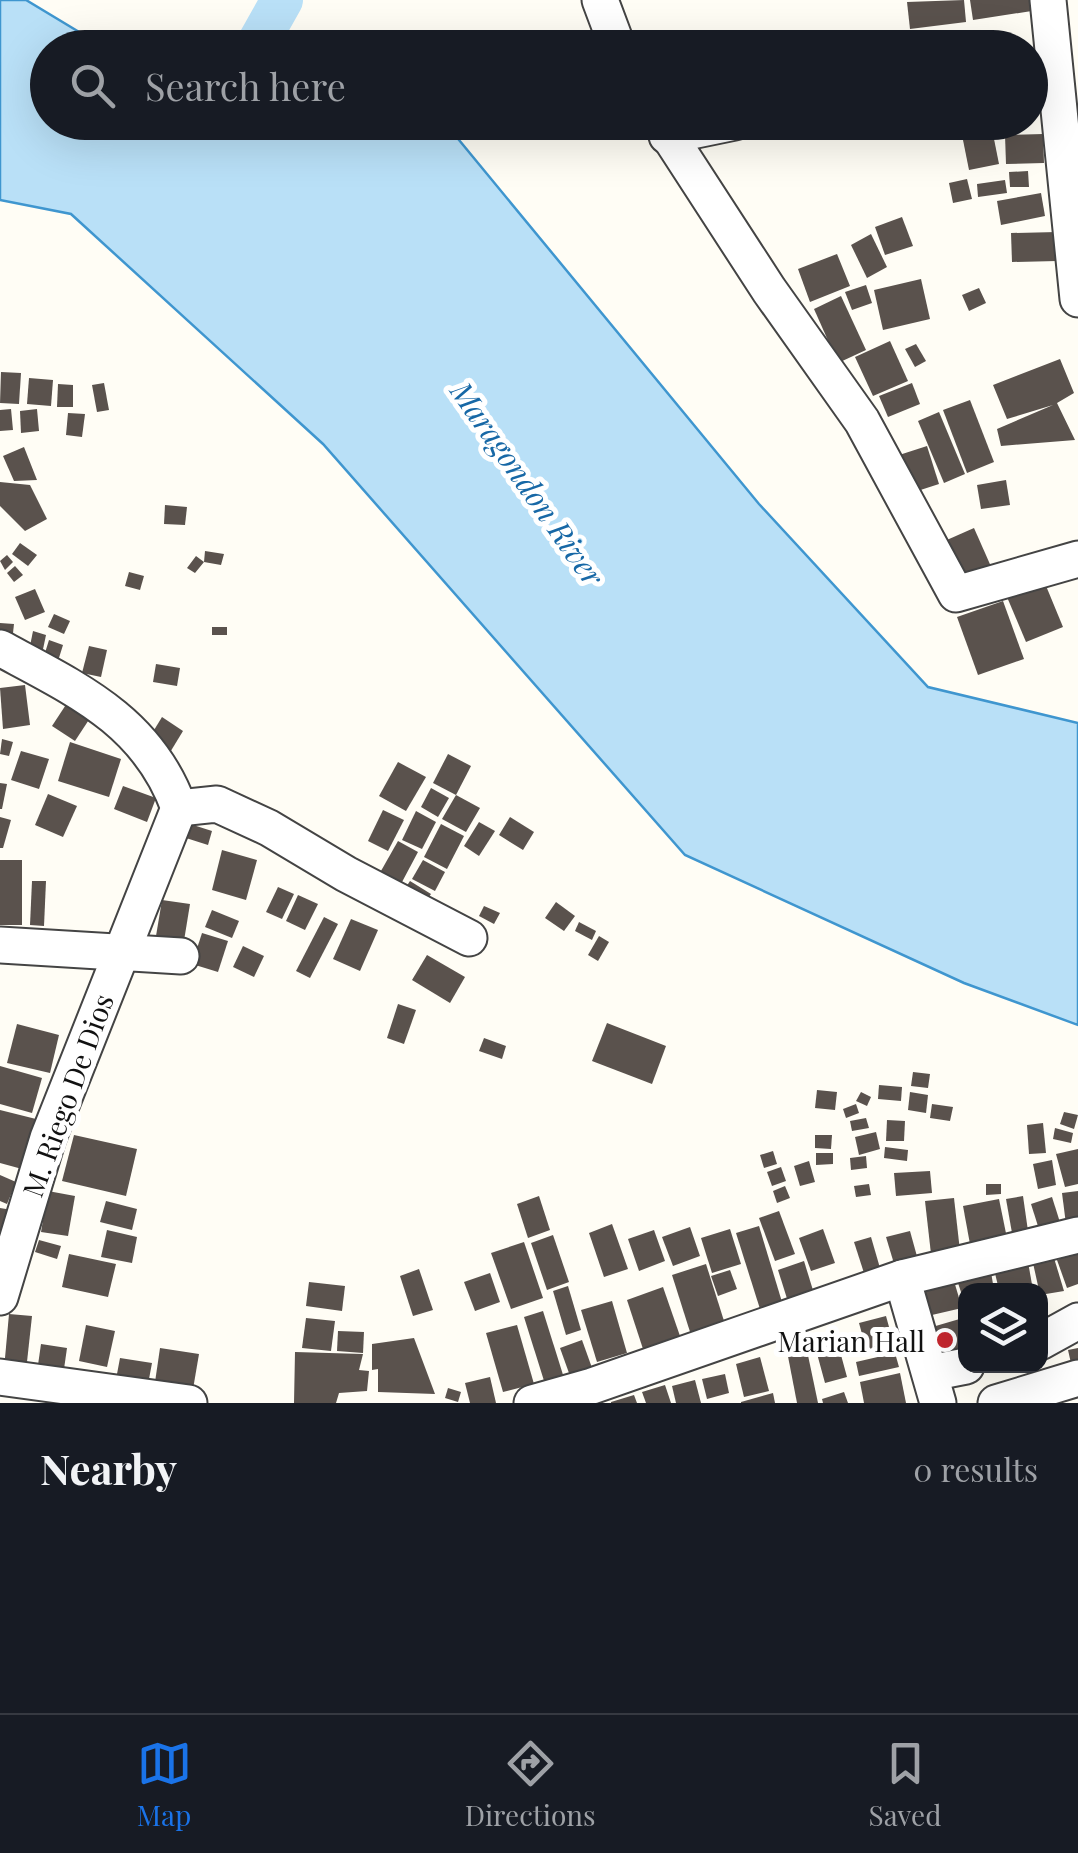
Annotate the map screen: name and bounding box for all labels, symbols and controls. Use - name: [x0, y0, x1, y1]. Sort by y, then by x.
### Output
- search box: [30, 30, 1048, 140]
- icon: search: [65, 58, 120, 113]
- text: Search here: [145, 60, 346, 111]
- water label: Maragondon River: [441, 371, 614, 594]
- street label: M. Riego De Dios: [13, 988, 121, 1202]
- map controls: [958, 1283, 1048, 1373]
- button: layers: [958, 1283, 1048, 1373]
- place label: Marian Hall: [777, 1322, 925, 1359]
- marker: Marian Hall: [934, 1329, 956, 1351]
- text: Nearby: [40, 1440, 177, 1496]
- text: 0 results: [913, 1447, 1038, 1490]
- tab: Map: [137, 1736, 192, 1833]
- tab: Directions: [465, 1736, 595, 1833]
- tab: Saved: [869, 1736, 941, 1833]

